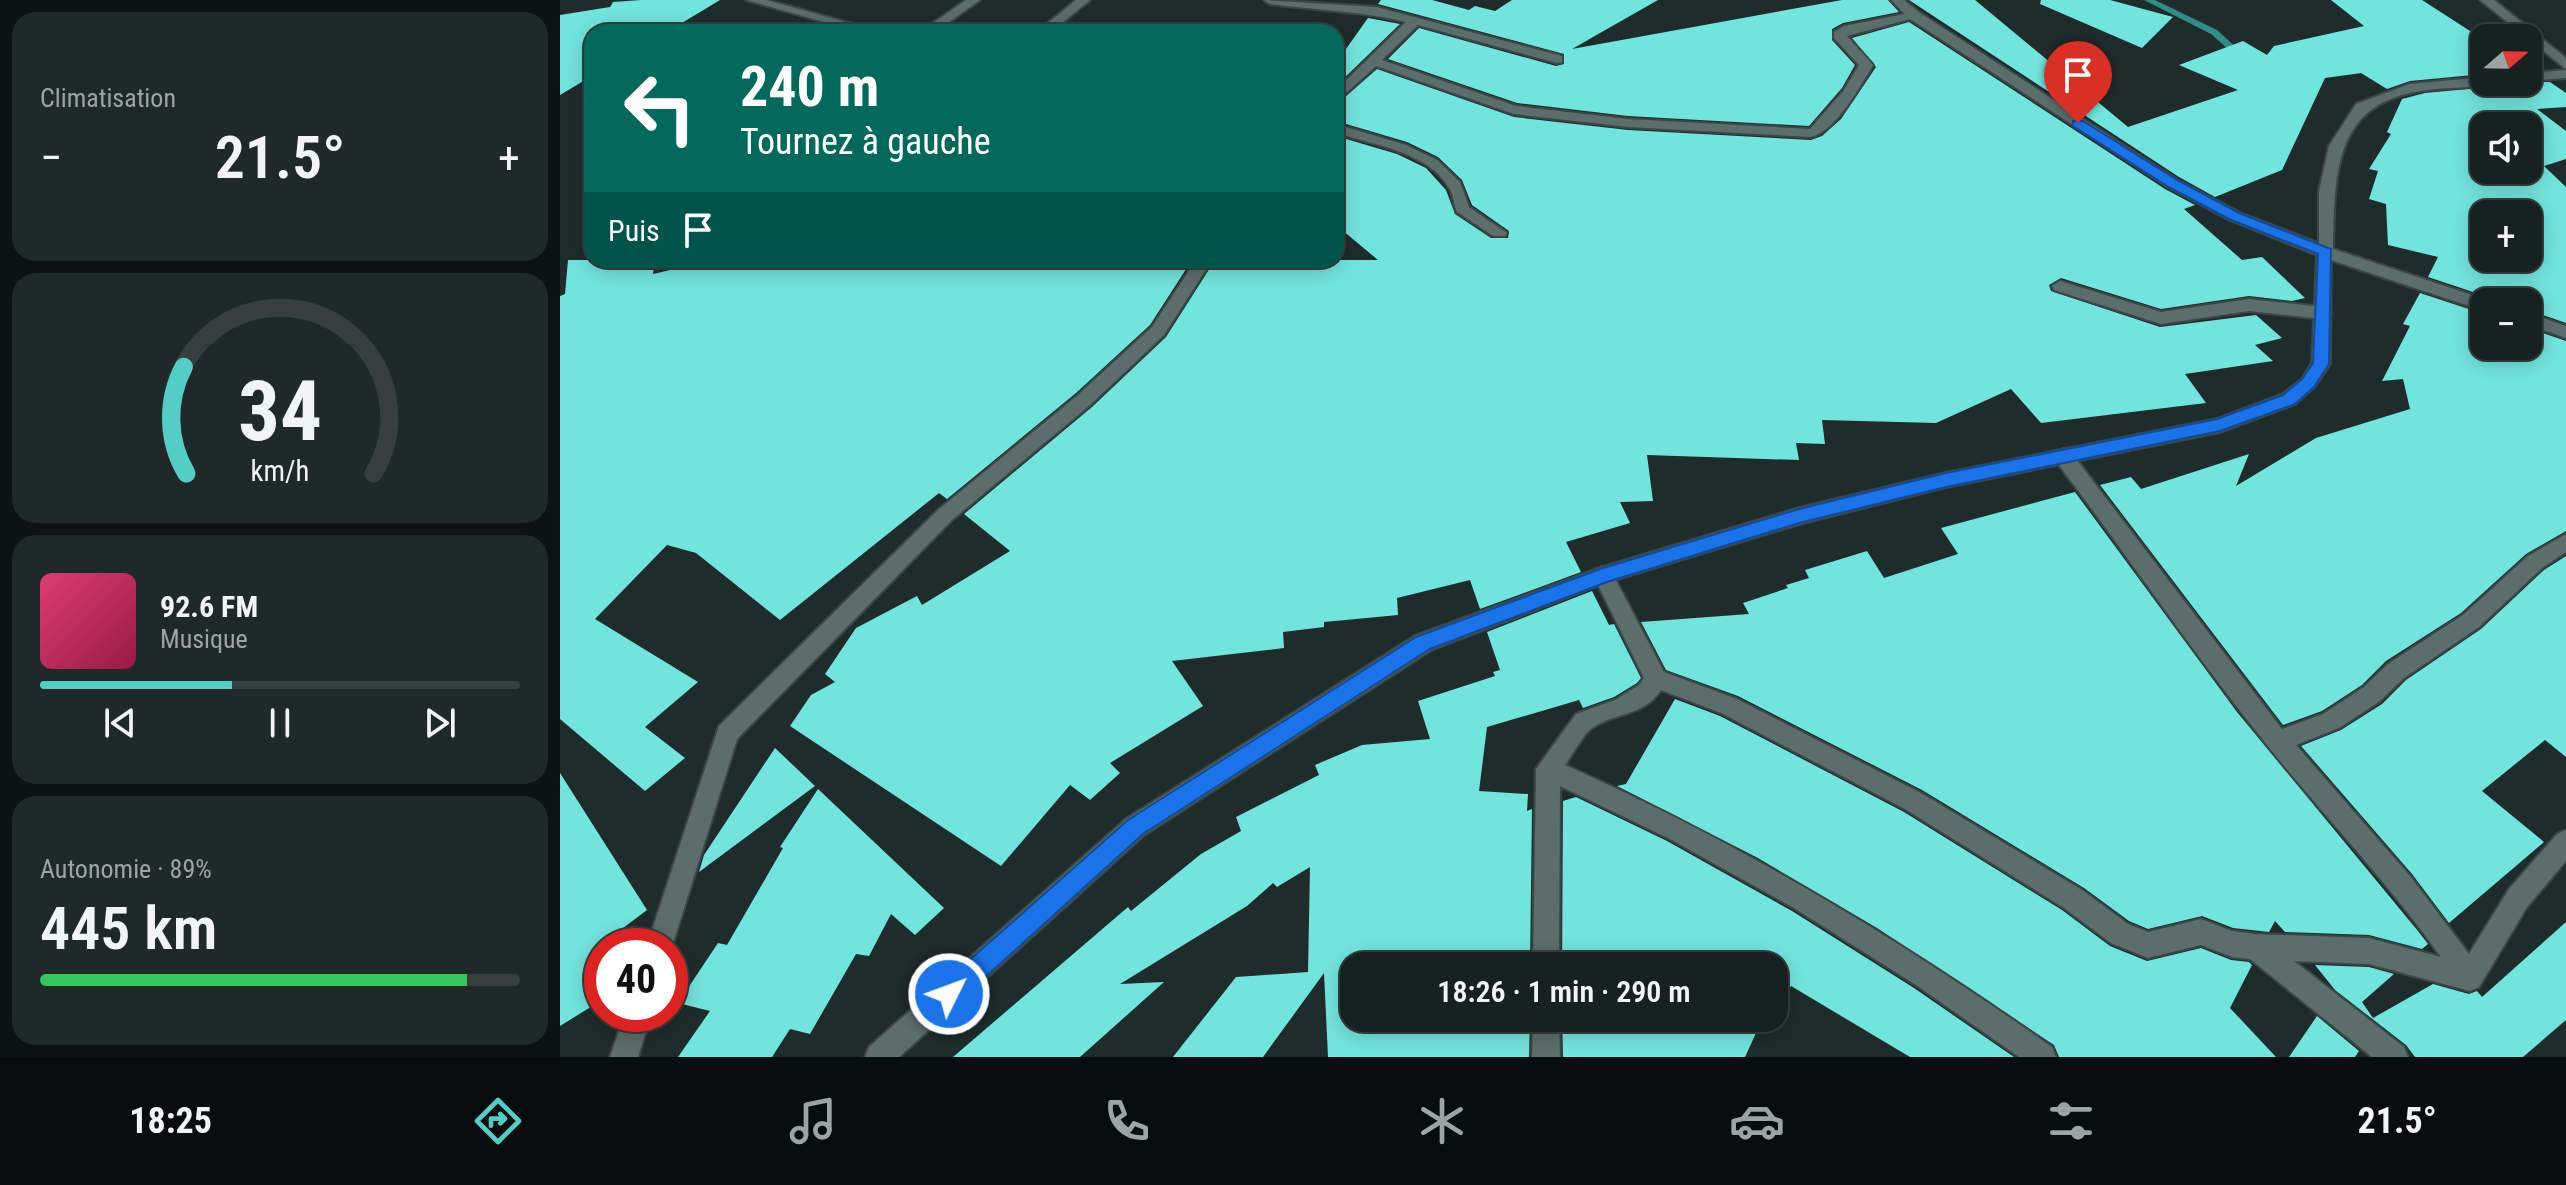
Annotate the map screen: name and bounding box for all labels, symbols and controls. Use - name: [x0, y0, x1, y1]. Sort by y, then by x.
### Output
- north arrow: [2470, 24, 2542, 96]
- map controls: [2470, 24, 2542, 360]
- pin: [2044, 41, 2112, 123]
- icon: arrive: [2056, 53, 2100, 97]
- text: 240 m: [740, 54, 879, 120]
- icon: left: [608, 56, 712, 160]
- text: Climatisation: [40, 83, 176, 113]
- button: sound: [2470, 112, 2542, 184]
- text: Tournez à gauche: [740, 121, 991, 163]
- text: 21.5°: [215, 122, 345, 193]
- text: −: [40, 132, 62, 184]
- text: +: [498, 132, 520, 184]
- button: +: [2470, 200, 2542, 272]
- icon: arrive: [676, 208, 720, 252]
- text: Puis: [608, 213, 660, 248]
- button: −: [2470, 288, 2542, 360]
- text: 34: [238, 362, 322, 459]
- text: km/h: [251, 454, 309, 488]
- text: 92.6 FM: [160, 589, 258, 624]
- text: Musique: [160, 624, 248, 654]
- icon: previous: [98, 701, 142, 745]
- icon: pause: [258, 701, 302, 745]
- icon: next: [418, 701, 462, 745]
- text: Autonomie · 89%: [40, 854, 212, 884]
- text: 445 km: [40, 893, 217, 964]
- speed limit sign: 40: [584, 928, 688, 1032]
- position arrow: [907, 952, 991, 1036]
- text: 18:26 · 1 min · 290 m: [1437, 974, 1691, 1009]
- icon: directions: [470, 1093, 526, 1149]
- icon: music: [785, 1093, 841, 1149]
- icon: phone: [1099, 1093, 1155, 1149]
- icon: climate: [1414, 1093, 1470, 1149]
- icon: car: [1729, 1093, 1785, 1149]
- icon: filters: [2043, 1093, 2099, 1149]
- text: 18:25: [129, 1100, 212, 1142]
- text: 21.5°: [2358, 1100, 2437, 1142]

